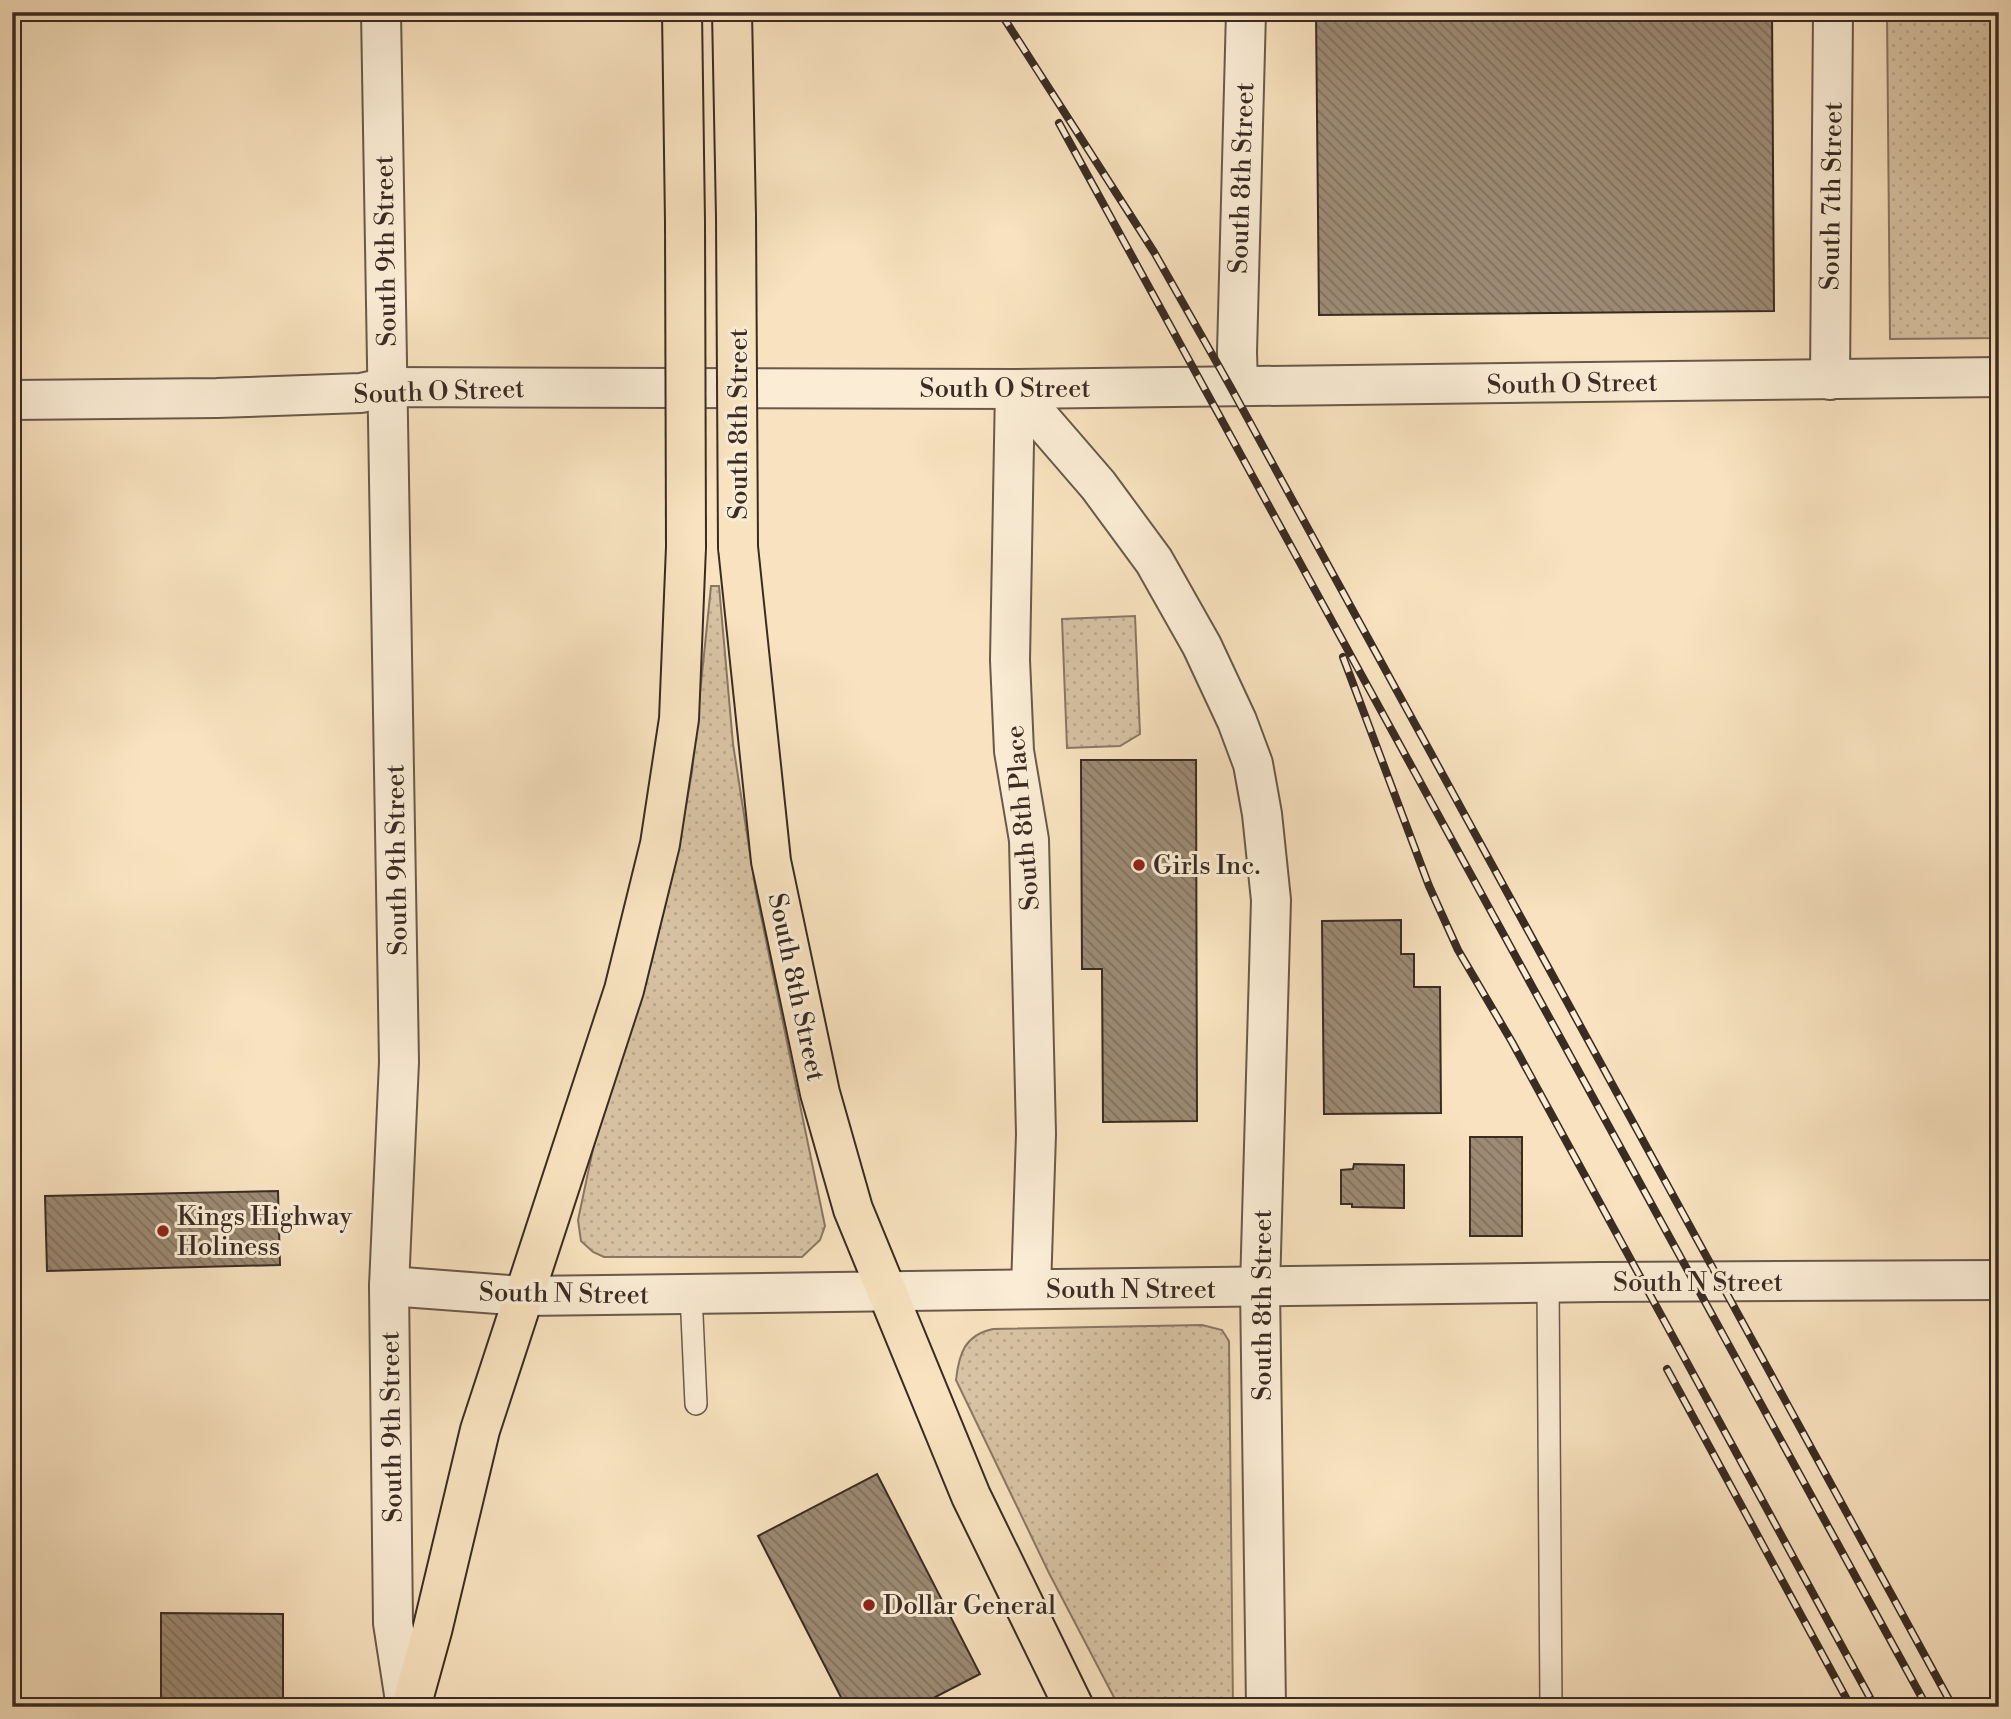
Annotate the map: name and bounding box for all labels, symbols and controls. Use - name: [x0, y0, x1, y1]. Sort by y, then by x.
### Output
- street label: South 8th Street: [1223, 82, 1261, 274]
- street label: South 7th Street: [1814, 101, 1850, 291]
- street label: South 9th Street: [368, 155, 404, 347]
- street label: South 8th Street: [723, 328, 755, 520]
- street label: South O Street: [1486, 367, 1658, 401]
- street label: South O Street: [353, 373, 525, 411]
- street label: South O Street: [919, 373, 1091, 405]
- street label: South 8th Place: [999, 724, 1047, 912]
- street label: South 9th Street: [379, 764, 415, 956]
- place label: Girls Inc.: [1153, 850, 1260, 882]
- marker: Girls Inc.: [1131, 857, 1147, 873]
- street label: South 8th Street: [760, 890, 832, 1084]
- place label: Kings Highway Holiness: [177, 1201, 353, 1263]
- street label: South 8th Street: [1247, 1209, 1279, 1401]
- marker: Kings Highway Holiness: [155, 1223, 171, 1239]
- street label: South N Street: [1613, 1267, 1783, 1299]
- street label: South N Street: [1046, 1274, 1216, 1306]
- street label: South N Street: [479, 1277, 649, 1311]
- street label: South 9th Street: [374, 1331, 410, 1523]
- place label: Dollar General: [883, 1590, 1056, 1622]
- marker: Dollar General: [861, 1597, 877, 1613]

